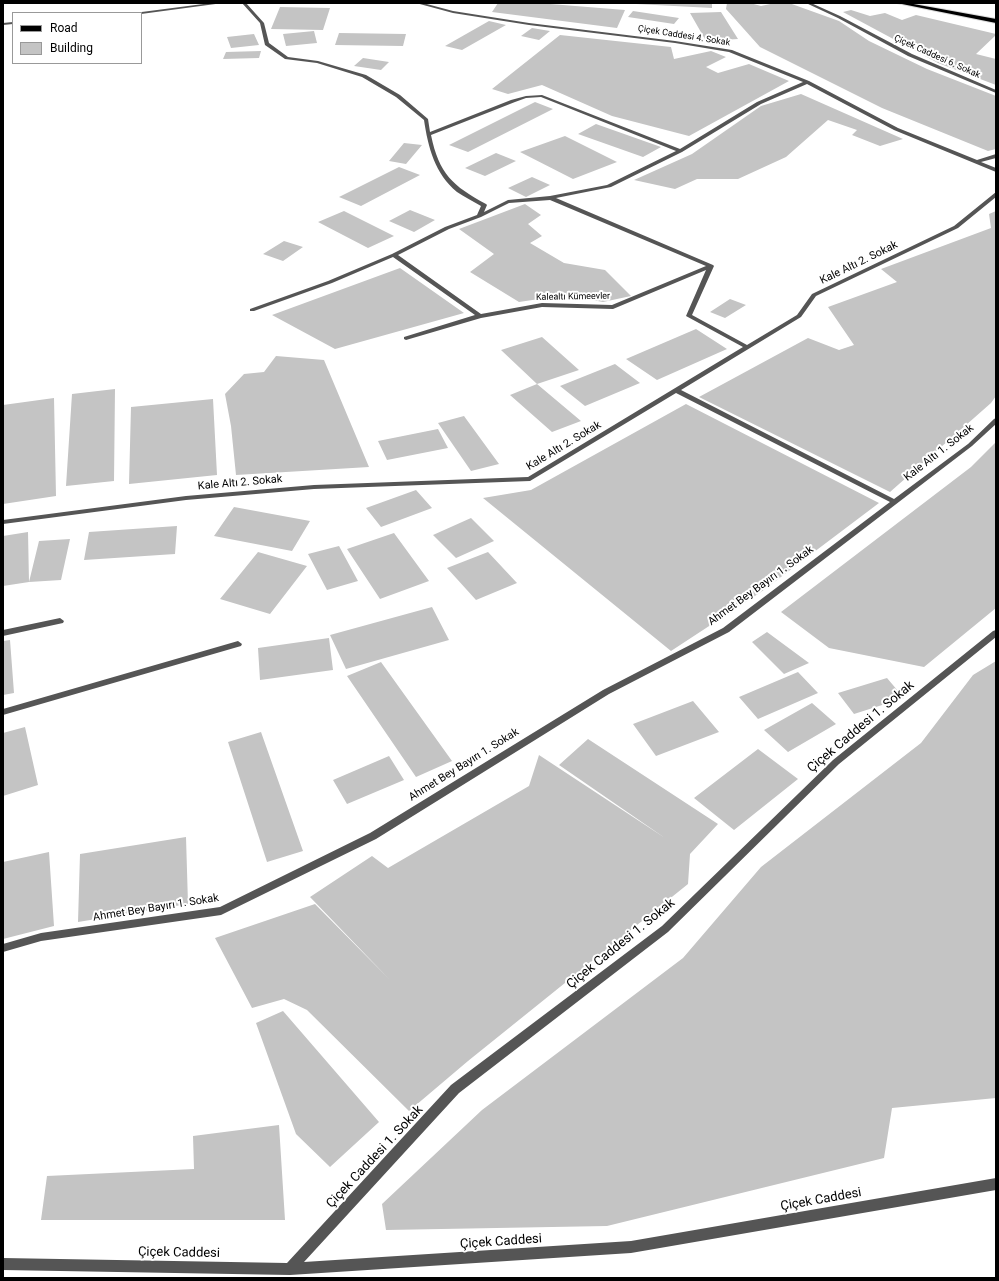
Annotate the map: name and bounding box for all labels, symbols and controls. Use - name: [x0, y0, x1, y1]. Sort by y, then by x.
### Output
- legend: [12, 12, 142, 64]
- text: Road: [50, 21, 78, 35]
- street label: Çiçek Caddesi 4. Sokak: [637, 23, 731, 49]
- street label: Çiçek Caddesi 6. Sokak: [892, 33, 982, 81]
- text: Building: [50, 41, 93, 55]
- street label: Kale Altı 2. Sokak: [818, 238, 900, 288]
- street label: Kalealtı Kümeevler: [536, 291, 610, 303]
- street label: Kale Altı 2. Sokak: [524, 419, 604, 473]
- street label: Kale Altı 1. Sokak: [902, 422, 976, 484]
- street label: Kale Altı 2. Sokak: [197, 473, 283, 493]
- street label: Ahmet Bey Bayırı 1. Sokak: [706, 543, 816, 629]
- street label: Çiçek Caddesi 1. Sokak: [804, 678, 918, 776]
- street label: Ahmet Bey Bayırı 1. Sokak: [407, 726, 521, 804]
- street label: Ahmet Bey Bayırı 1. Sokak: [92, 892, 220, 924]
- street label: Çiçek Caddesi 1. Sokak: [564, 896, 678, 992]
- street label: Çiçek Caddesi 1. Sokak: [323, 1102, 427, 1212]
- street label: Çiçek Caddesi: [779, 1185, 863, 1215]
- street label: Çiçek Caddesi: [460, 1231, 542, 1253]
- street label: Çiçek Caddesi: [138, 1244, 220, 1262]

